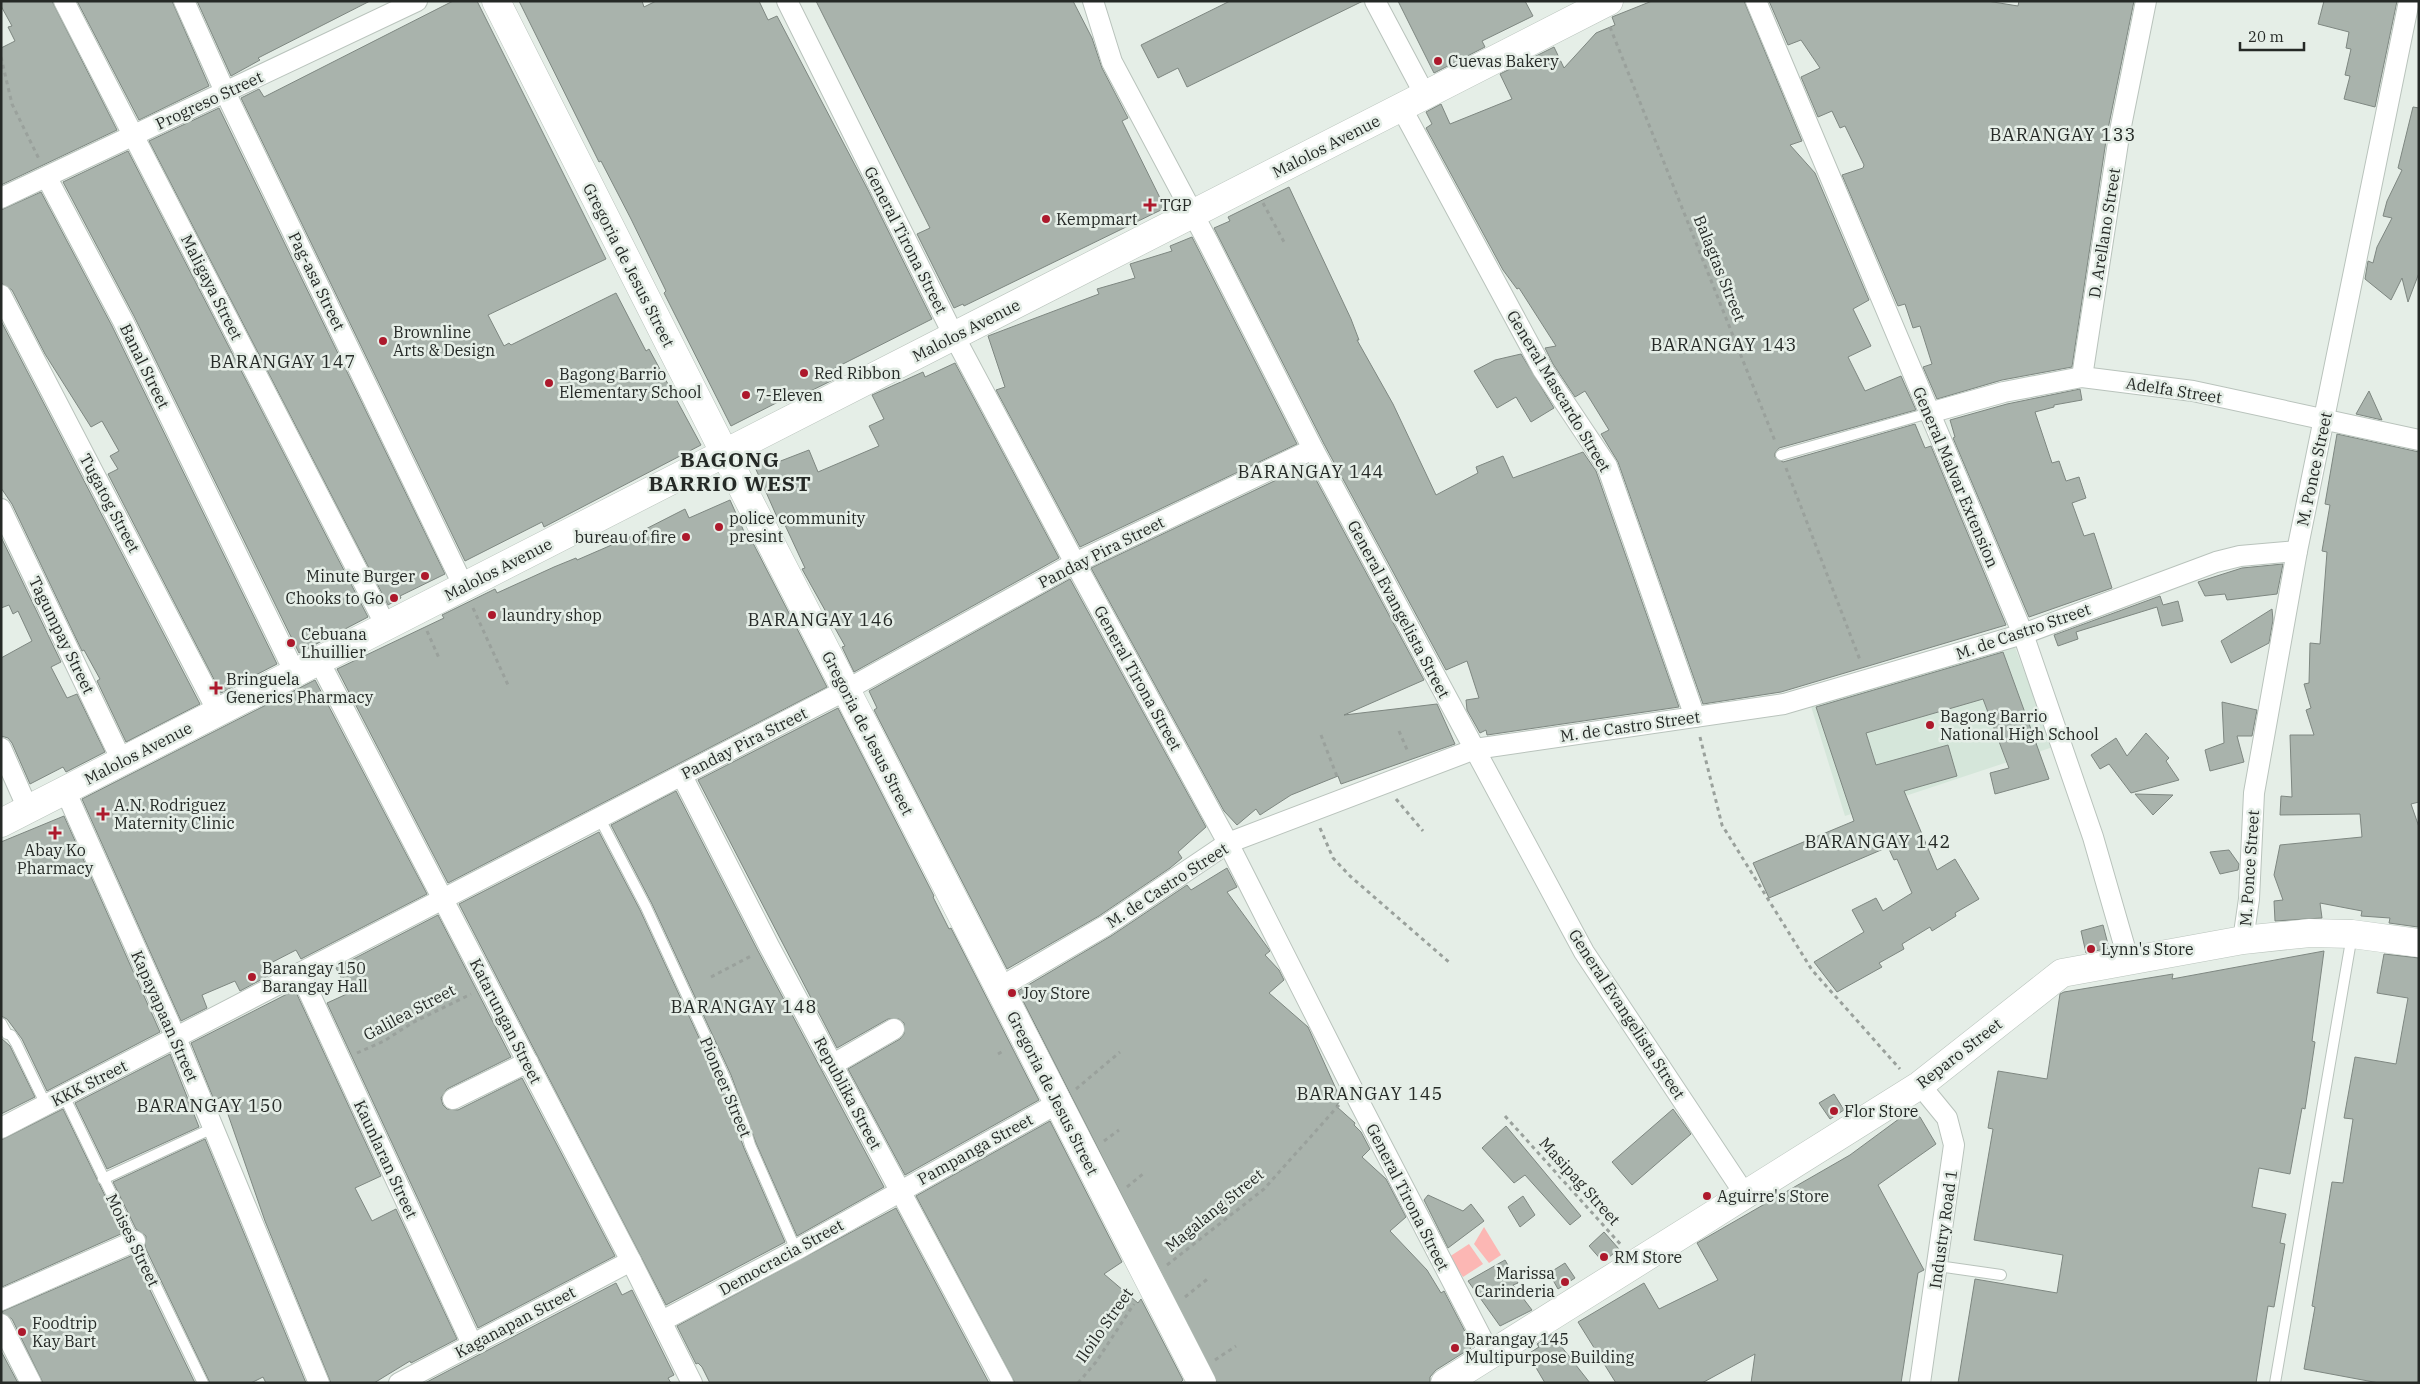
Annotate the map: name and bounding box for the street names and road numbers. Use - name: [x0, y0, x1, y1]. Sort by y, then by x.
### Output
- street label: Progreso Street: [152, 66, 266, 134]
- street label: Malolos Avenue: [1269, 110, 1383, 182]
- street label: General Tirona Street: [860, 163, 952, 317]
- street label: D. Arellano Street: [2084, 166, 2124, 299]
- street label: Gregoria de Jesus Street: [579, 180, 679, 351]
- street label: Balagtas Street: [1690, 212, 1750, 324]
- street label: Pag-asa Street: [284, 228, 350, 334]
- street label: Maligaya Street: [177, 231, 247, 343]
- street label: Malolos Avenue: [909, 294, 1023, 366]
- street label: General Mascardo Street: [1503, 306, 1615, 476]
- street label: Banal Street: [116, 320, 174, 412]
- street label: Adelfa Street: [2125, 373, 2224, 408]
- street label: General Malvar Extension: [1909, 384, 2003, 570]
- street label: M. Ponce Street: [2292, 410, 2336, 528]
- street label: Tugatog Street: [76, 450, 145, 556]
- street label: Panday Pira Street: [1035, 511, 1168, 592]
- street label: General Evangelista Street: [1344, 517, 1455, 702]
- street label: Malolos Avenue: [441, 533, 555, 605]
- street label: Tagumpay Street: [25, 573, 99, 697]
- street label: M. de Castro Street: [1953, 598, 2093, 663]
- street label: General Tirona Street: [1090, 602, 1186, 754]
- street label: Gregoria de Jesus Street: [818, 648, 918, 819]
- street label: Panday Pira Street: [678, 702, 811, 783]
- street label: M. de Castro Street: [1559, 706, 1702, 746]
- street label: Malolos Avenue: [81, 717, 195, 789]
- street label: M. Ponce Street: [2235, 809, 2263, 927]
- street label: M. de Castro Street: [1102, 838, 1232, 932]
- street label: General Evangelista Street: [1565, 925, 1690, 1103]
- street label: Kapayapaan Street: [127, 947, 203, 1085]
- street label: Katarungan Street: [466, 955, 546, 1087]
- street label: Galilea Street: [360, 979, 459, 1045]
- street label: Gregoria de Jesus Street: [1003, 1008, 1103, 1179]
- street label: Reparo Street: [1912, 1013, 2006, 1092]
- street label: Republika Street: [810, 1033, 886, 1153]
- street label: Pioneer Street: [696, 1034, 756, 1141]
- street label: KKK Street: [48, 1055, 131, 1111]
- street label: Kaunlaran Street: [350, 1097, 422, 1222]
- street label: Pampanga Street: [914, 1109, 1036, 1189]
- street label: General Tirona Street: [1362, 1120, 1454, 1274]
- street label: Masipag Street: [1535, 1133, 1625, 1229]
- street label: Magalang Street: [1161, 1164, 1268, 1256]
- street label: Industry Road 1: [1925, 1168, 1961, 1290]
- street label: Moises Street: [102, 1190, 164, 1290]
- street label: Democracia Street: [715, 1214, 847, 1299]
- street label: Kaganapan Street: [451, 1282, 579, 1362]
- street label: Iloilo Street: [1071, 1283, 1137, 1366]

